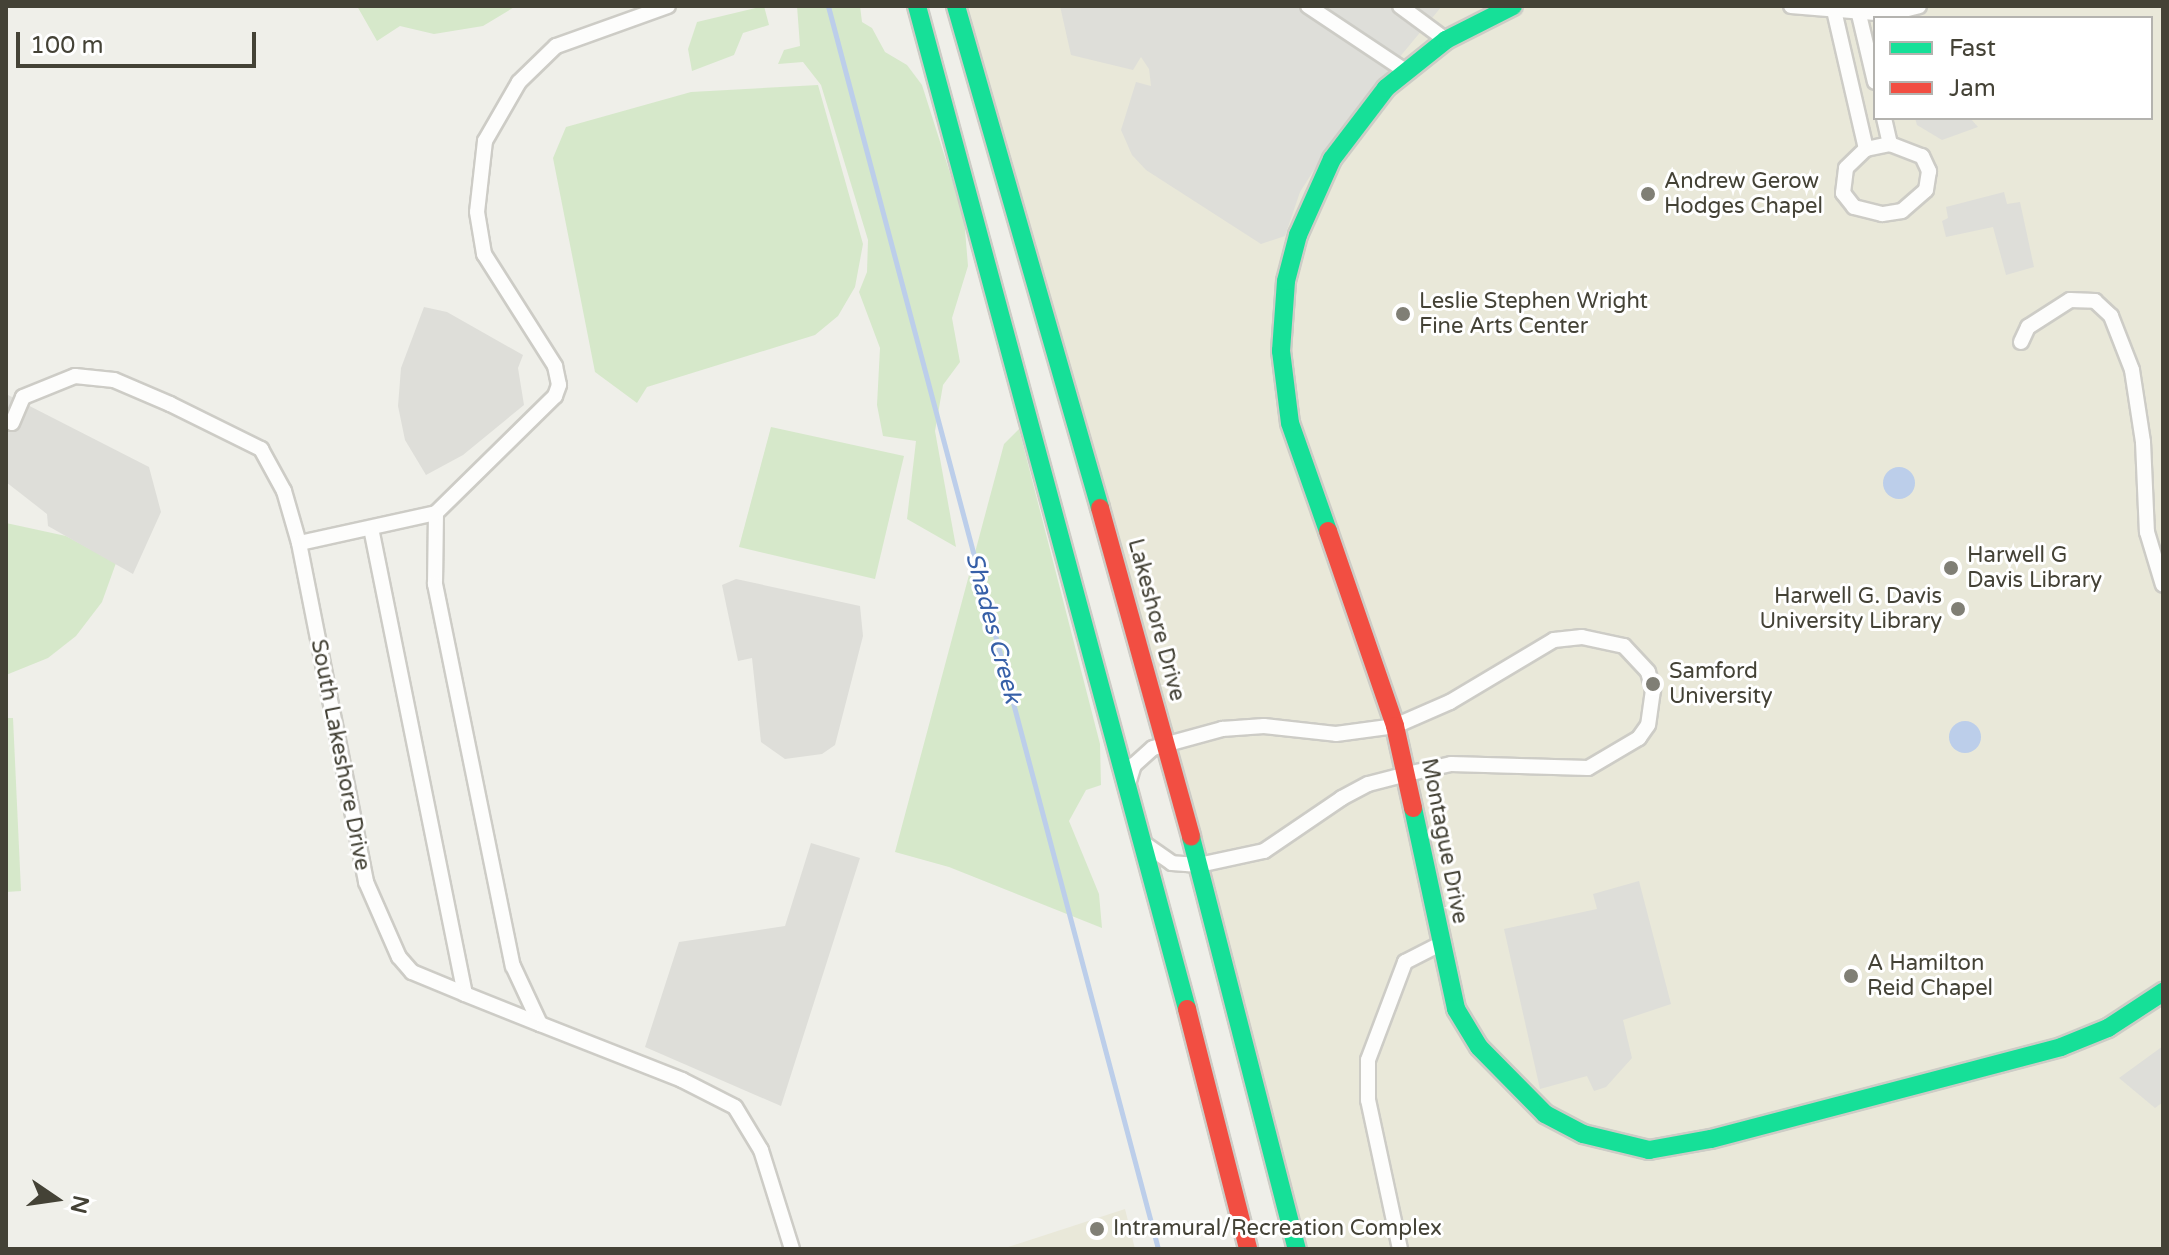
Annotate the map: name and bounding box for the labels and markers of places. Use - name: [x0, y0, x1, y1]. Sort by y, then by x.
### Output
- place label: Andrew Gerow Hodges Chapel: [1664, 168, 1823, 220]
- marker: Andrew Gerow Hodges Chapel: [1639, 185, 1657, 203]
- place label: Leslie Stephen Wright Fine Arts Center: [1419, 288, 1648, 340]
- marker: Leslie Stephen Wright Fine Arts Center: [1394, 305, 1412, 323]
- place label: Harwell G Davis Library: [1967, 542, 2102, 594]
- marker: Harwell G Davis Library: [1942, 559, 1960, 577]
- place label: Harwell G. Davis University Library: [1760, 583, 1942, 634]
- marker: Harwell G. Davis University Library: [1949, 600, 1967, 618]
- place label: Samford University: [1669, 658, 1773, 710]
- marker: Samford University: [1644, 675, 1662, 693]
- place label: A Hamilton Reid Chapel: [1867, 950, 1993, 1002]
- marker: A Hamilton Reid Chapel: [1842, 967, 1860, 985]
- place label: Intramural/Recreation Complex: [1113, 1216, 1442, 1242]
- marker: Intramural/Recreation Complex: [1088, 1220, 1106, 1238]

